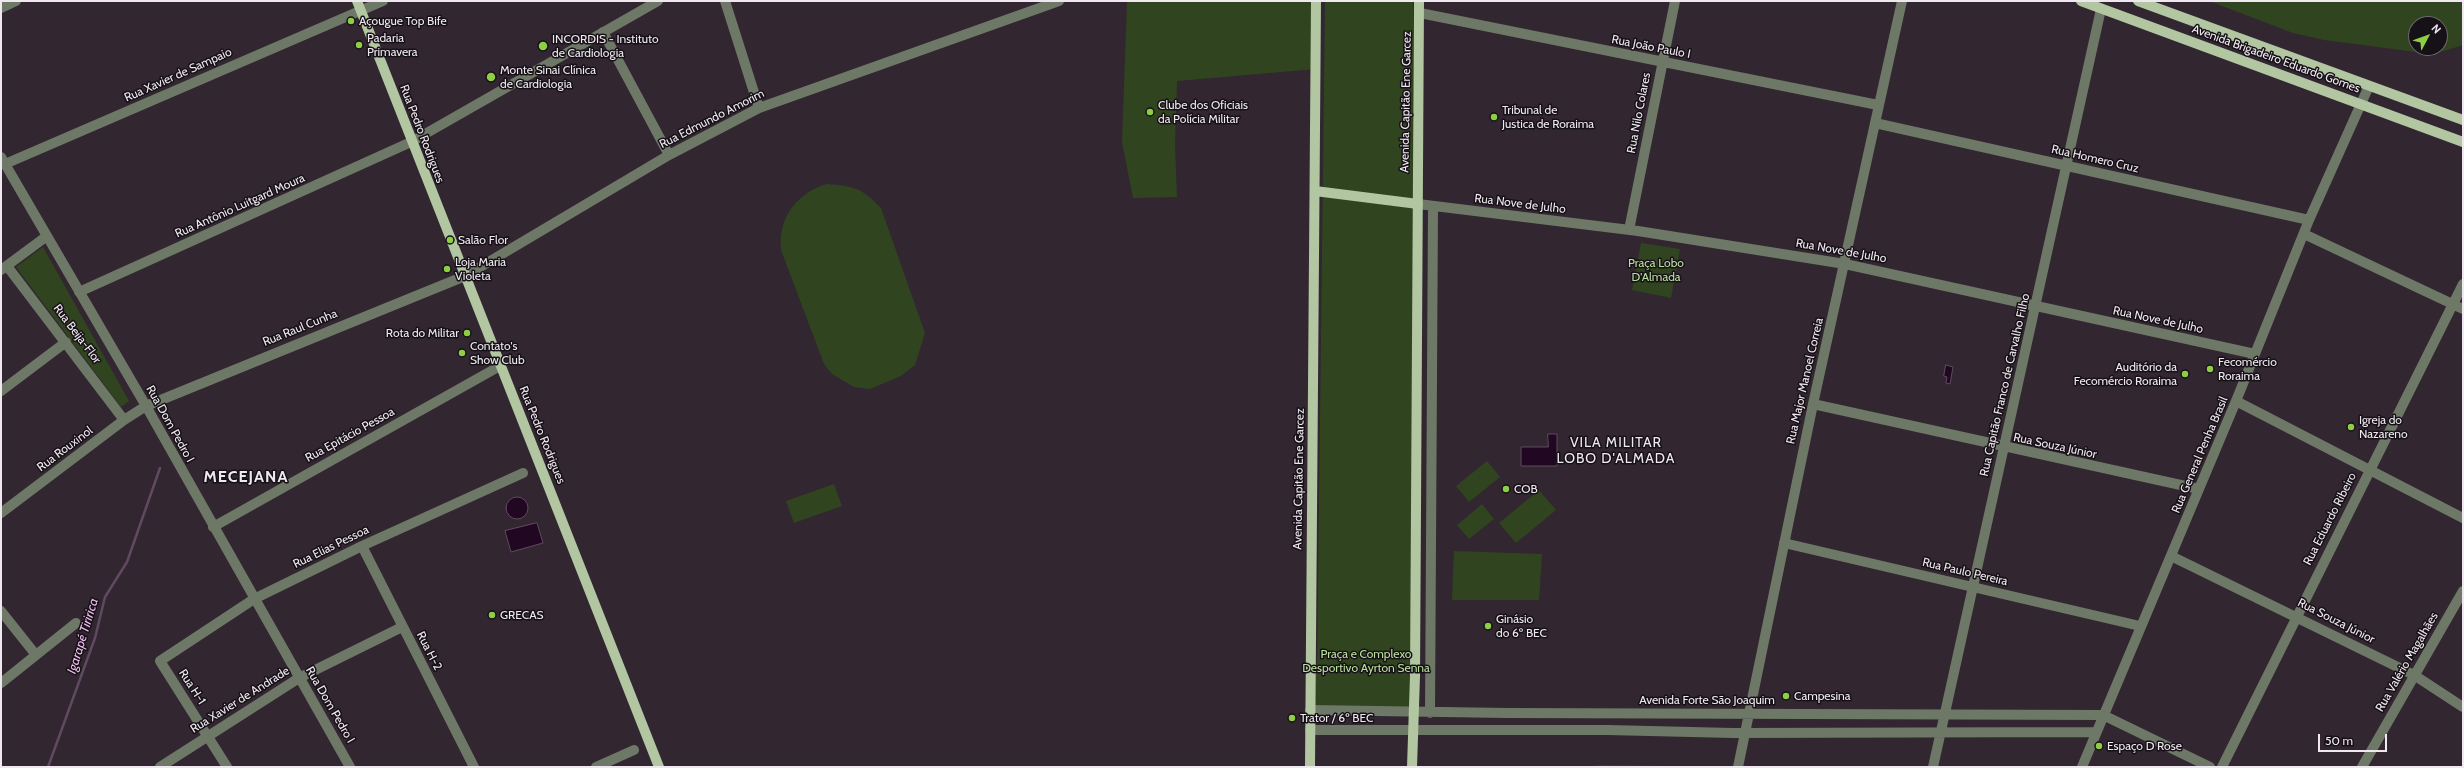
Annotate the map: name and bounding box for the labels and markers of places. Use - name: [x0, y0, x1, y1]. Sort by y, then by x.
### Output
- place label: Açougue Top Bife: [359, 14, 447, 28]
- marker: Açougue Top Bife: [346, 16, 356, 26]
- place label: Padaria Primavera: [367, 31, 418, 59]
- place label: INCORDIS - Instituto de Cardiologia: [552, 32, 659, 60]
- marker: Padaria Primavera: [354, 40, 364, 50]
- marker: INCORDIS - Instituto de Cardiologia: [537, 40, 549, 52]
- place label: Monte Sinai Clínica de Cardiologia: [500, 63, 596, 91]
- marker: Monte Sinai Clínica de Cardiologia: [485, 71, 497, 83]
- place label: Clube dos Oficiais da Polícia Militar: [1158, 98, 1248, 126]
- place label: Tribunal de Justica de Roraima: [1502, 103, 1594, 131]
- marker: Clube dos Oficiais da Polícia Militar: [1145, 107, 1155, 117]
- marker: Tribunal de Justica de Roraima: [1489, 112, 1499, 122]
- place label: Salão Flor: [458, 233, 508, 247]
- marker: Salão Flor: [445, 235, 455, 245]
- place label: Loja Maria Violeta: [455, 255, 506, 283]
- marker: Loja Maria Violeta: [442, 264, 452, 274]
- place label: Rota do Militar: [386, 326, 459, 340]
- marker: Rota do Militar: [462, 328, 472, 338]
- place label: Contato's Show Club: [470, 339, 525, 367]
- marker: Contato's Show Club: [457, 348, 467, 358]
- place label: Fecomércio Roraima: [2218, 355, 2277, 383]
- place label: Auditório da Fecomércio Roraima: [2074, 360, 2177, 388]
- marker: Fecomércio Roraima: [2205, 364, 2215, 374]
- marker: Auditório da Fecomércio Roraima: [2180, 369, 2190, 379]
- place label: Igreja do Nazareno: [2359, 413, 2408, 441]
- marker: Igreja do Nazareno: [2346, 422, 2356, 432]
- place label: COB: [1514, 482, 1538, 496]
- marker: COB: [1501, 484, 1511, 494]
- place label: GRECAS: [500, 608, 544, 622]
- marker: GRECAS: [487, 610, 497, 620]
- place label: Ginásio do 6º BEC: [1496, 612, 1547, 640]
- marker: Ginásio do 6º BEC: [1483, 621, 1493, 631]
- place label: Campesina: [1794, 689, 1850, 703]
- marker: Campesina: [1781, 691, 1791, 701]
- place label: Trator / 6º BEC: [1300, 711, 1373, 725]
- marker: Trator / 6º BEC: [1287, 713, 1297, 723]
- place label: Espaço D Rose: [2107, 739, 2182, 753]
- marker: Espaço D Rose: [2094, 741, 2104, 751]

